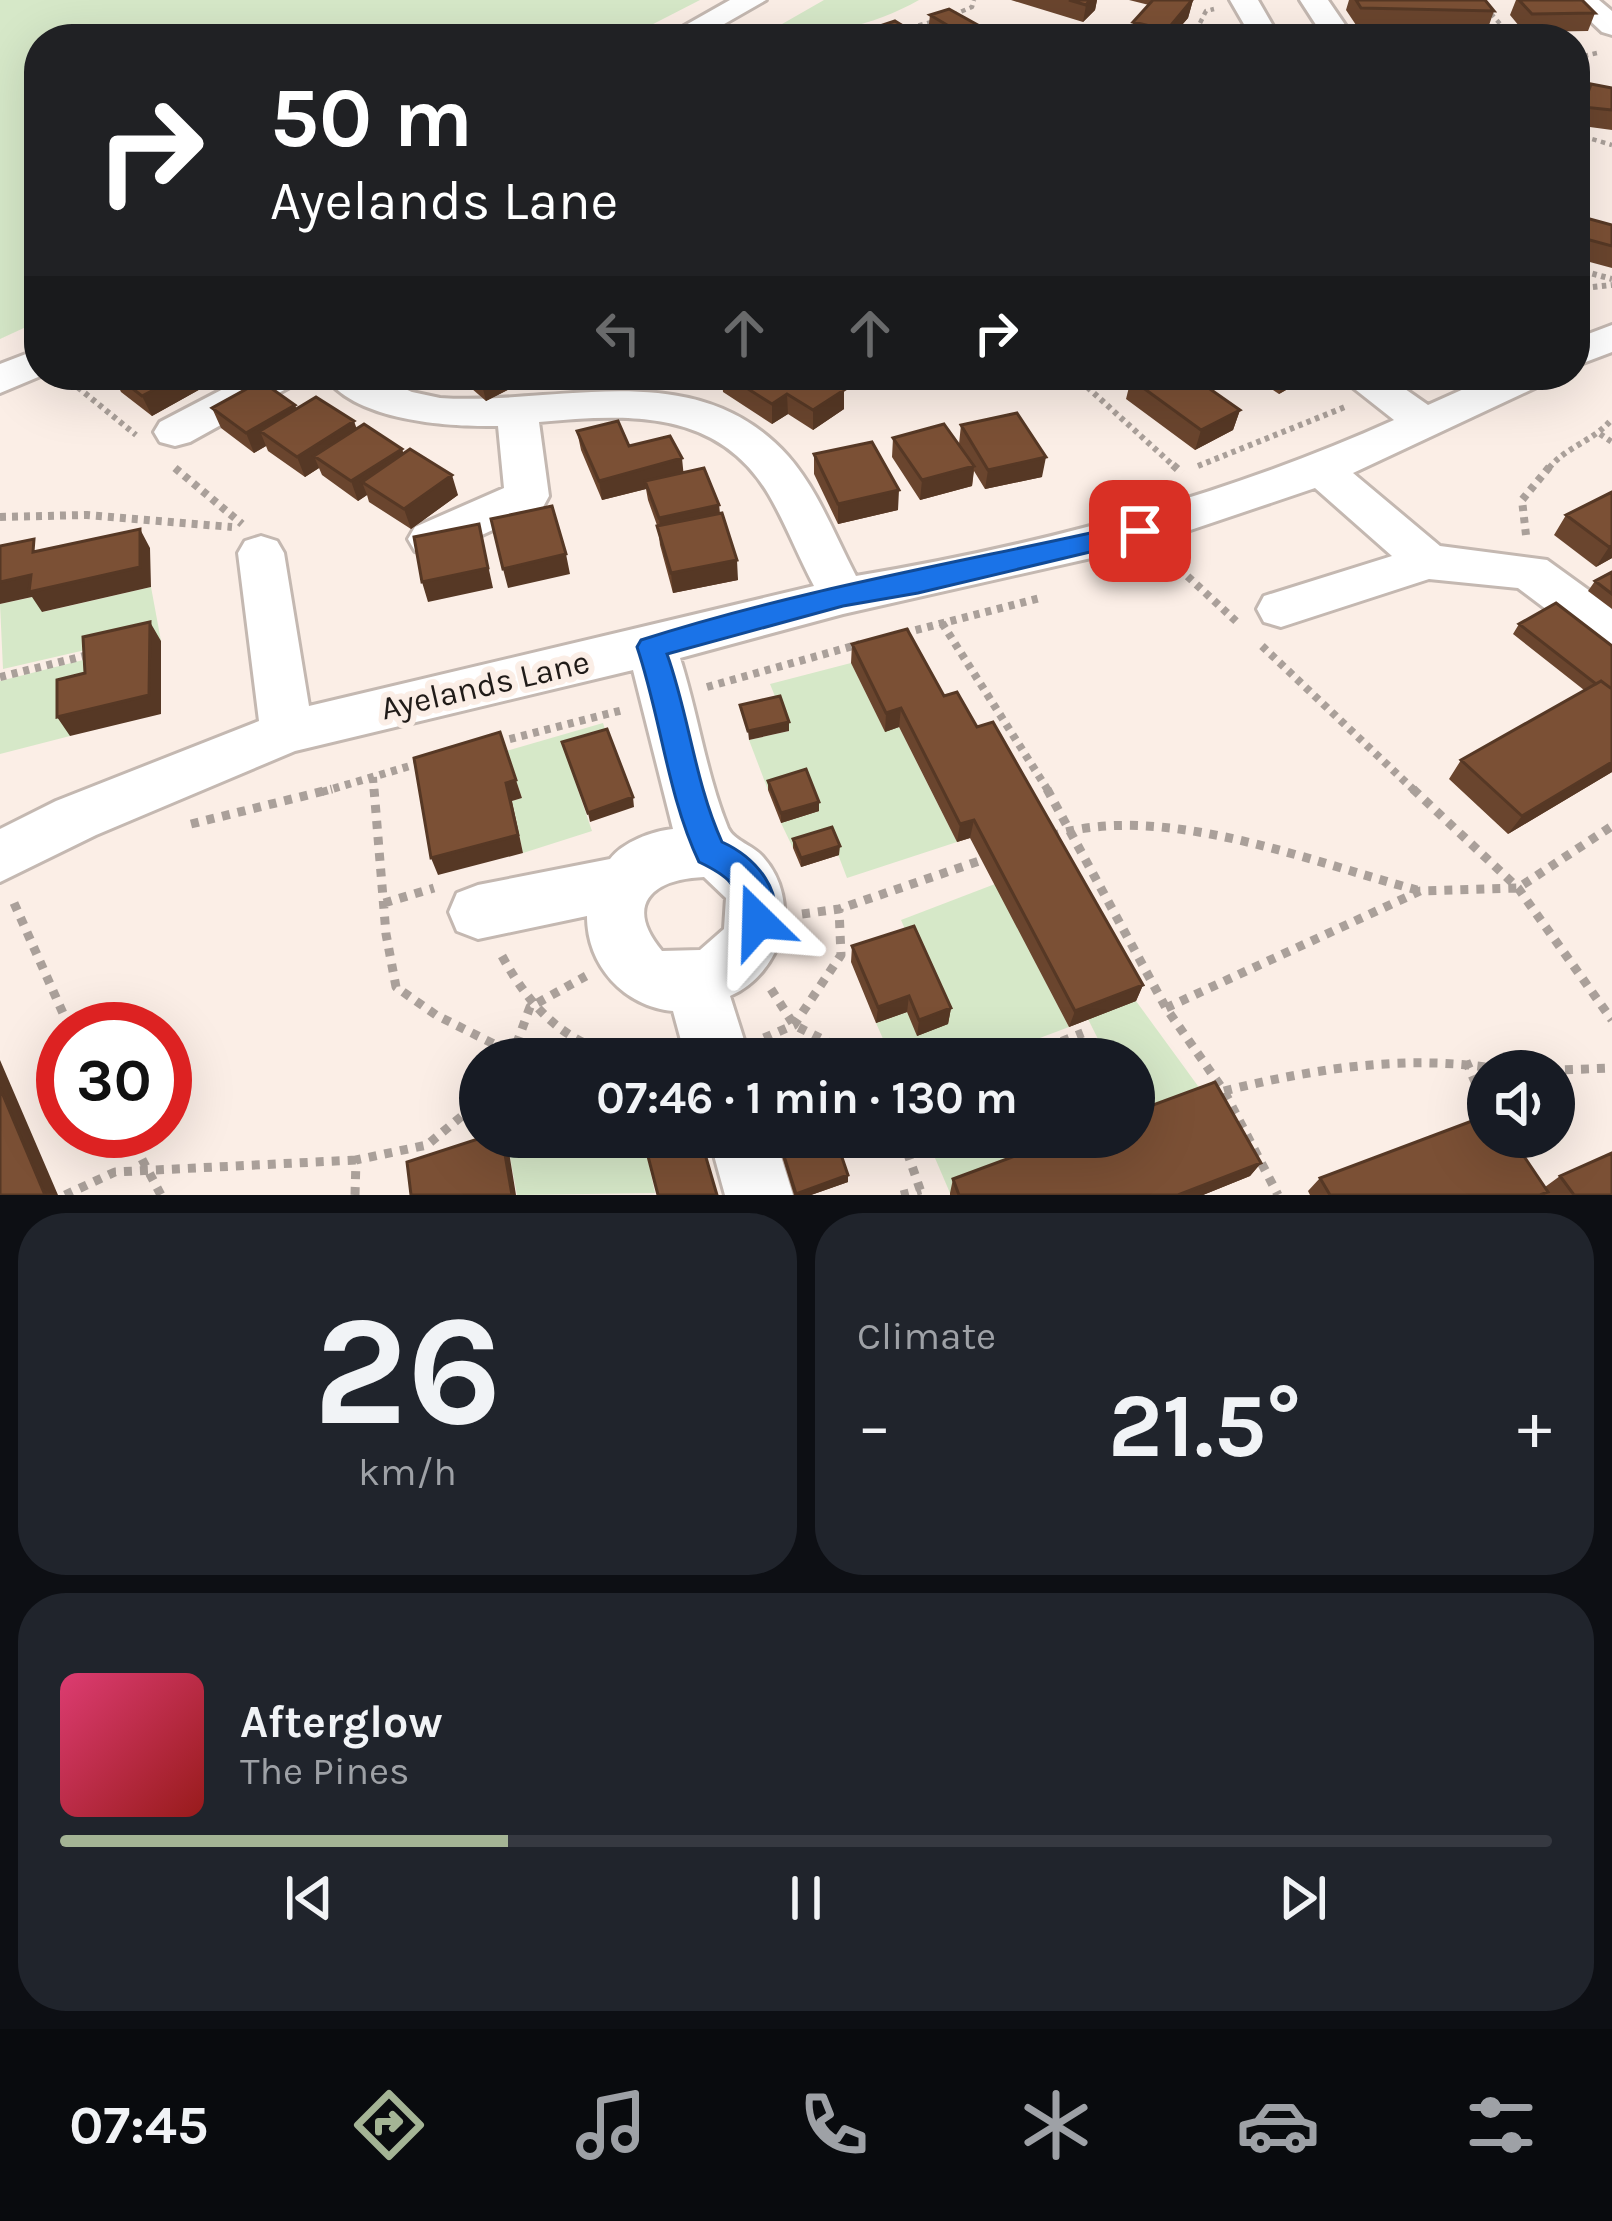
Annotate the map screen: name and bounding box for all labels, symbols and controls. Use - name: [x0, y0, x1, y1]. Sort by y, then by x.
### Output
- text: 50 m: [270, 69, 473, 167]
- icon: right: [72, 72, 228, 228]
- text: Ayelands Lane: [270, 169, 618, 233]
- icon: left: [585, 300, 651, 366]
- icon: ahead: [711, 300, 777, 366]
- icon: ahead: [837, 300, 903, 366]
- icon: right: [963, 300, 1029, 366]
- pin: [1089, 480, 1191, 582]
- icon: arrive: [1107, 498, 1173, 564]
- street label: Ayelands Lane: [377, 643, 593, 727]
- position arrow: [695, 858, 821, 984]
- speed limit sign: 30: [36, 1002, 192, 1158]
- map controls: [1467, 1050, 1575, 1158]
- button: sound: [1467, 1050, 1575, 1158]
- text: 07:46 · 1 min · 130 m: [596, 1072, 1018, 1124]
- text: 26: [313, 1280, 502, 1462]
- text: Climate: [857, 1313, 996, 1359]
- text: 21.5°: [1108, 1373, 1301, 1479]
- text: −: [857, 1387, 892, 1465]
- text: +: [1517, 1387, 1552, 1465]
- text: km/h: [358, 1449, 457, 1495]
- text: Afterglow: [240, 1696, 443, 1748]
- text: The Pines: [240, 1748, 410, 1794]
- icon: previous: [276, 1865, 342, 1931]
- icon: pause: [773, 1865, 839, 1931]
- icon: next: [1270, 1865, 1336, 1931]
- icon: directions: [347, 2083, 431, 2167]
- icon: music: [569, 2083, 653, 2167]
- icon: phone: [792, 2083, 876, 2167]
- icon: climate: [1014, 2083, 1098, 2167]
- icon: car: [1236, 2083, 1320, 2167]
- icon: filters: [1459, 2083, 1543, 2167]
- text: 07:45: [69, 2093, 208, 2157]

